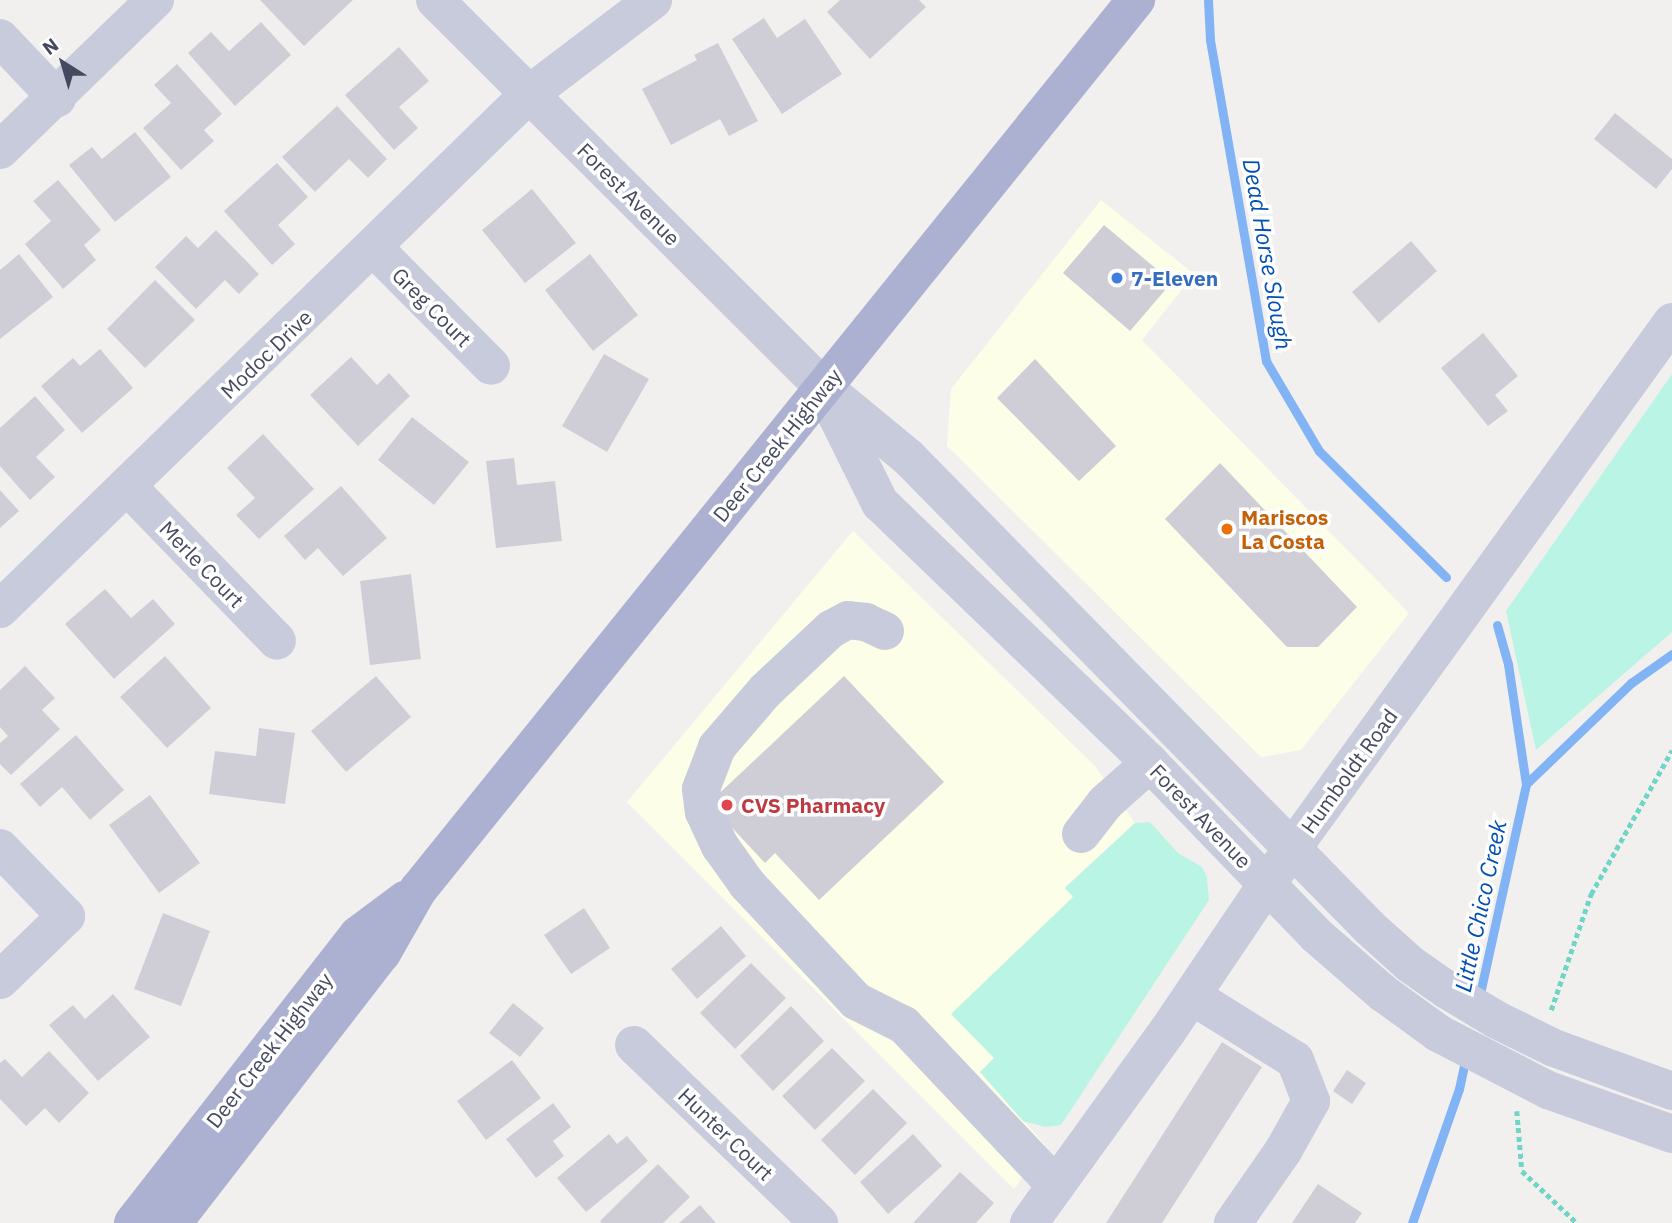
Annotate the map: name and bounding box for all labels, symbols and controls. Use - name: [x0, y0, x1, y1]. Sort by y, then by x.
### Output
- north arrow: [28, 28, 98, 98]
- text: N: [38, 33, 63, 60]
- street label: Forest Avenue: [572, 137, 686, 251]
- water label: Dead Horse Slough: [1238, 156, 1298, 352]
- street label: Greg Court: [387, 262, 477, 352]
- place label: 7-Eleven: [1131, 265, 1218, 291]
- marker: 7-Eleven: [1109, 270, 1125, 286]
- street label: Modoc Drive: [215, 304, 317, 404]
- street label: Deer Creek Highway: [707, 363, 847, 527]
- place label: Mariscos La Costa: [1241, 504, 1328, 554]
- street label: Merle Court: [155, 516, 249, 612]
- marker: Mariscos La Costa: [1219, 521, 1235, 537]
- street label: Humboldt Road: [1295, 704, 1403, 838]
- street label: Forest Avenue: [1145, 759, 1257, 873]
- place label: CVS Pharmacy: [741, 792, 885, 818]
- marker: CVS Pharmacy: [719, 797, 735, 813]
- water label: Little Chico Creek: [1448, 818, 1512, 994]
- street label: Deer Creek Highway: [201, 967, 337, 1133]
- street label: Hunter Court: [673, 1083, 779, 1185]

